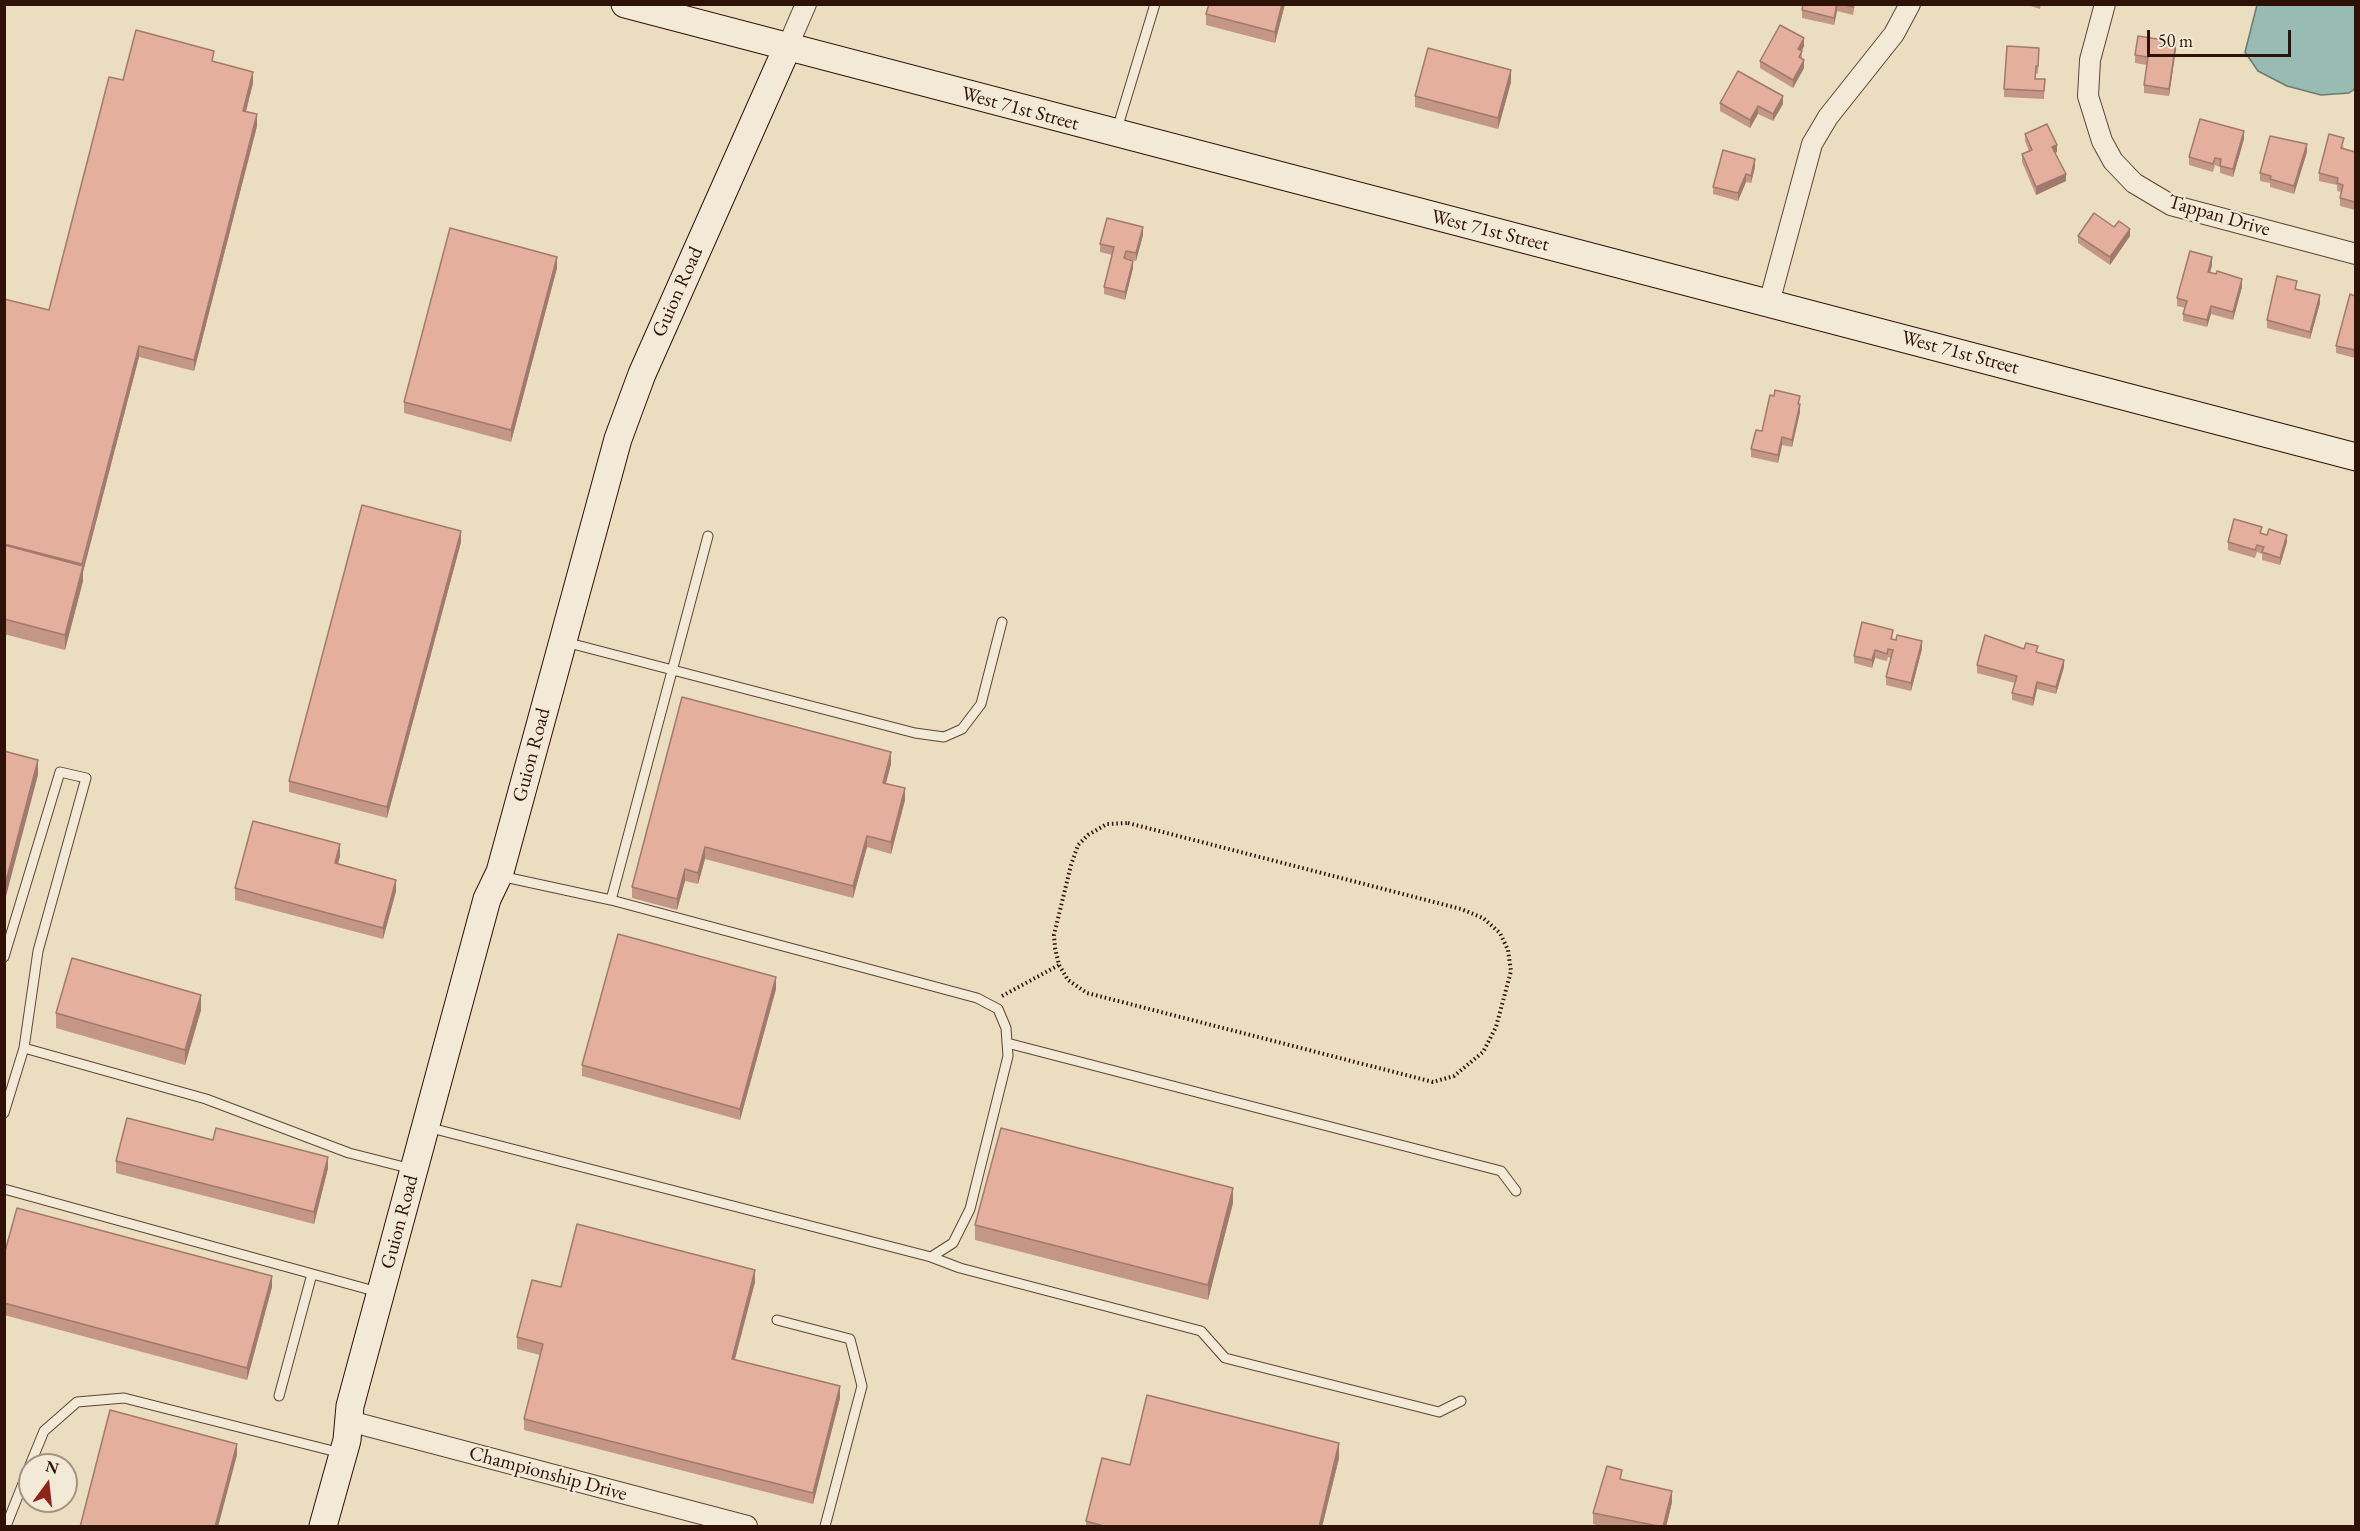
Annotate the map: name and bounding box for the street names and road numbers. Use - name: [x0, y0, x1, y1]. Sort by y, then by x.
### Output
- street label: West 71st Street: [959, 82, 1081, 136]
- street label: Tappan Drive: [2165, 190, 2273, 242]
- street label: West 71st Street: [1429, 205, 1551, 257]
- street label: Guion Road: [647, 243, 709, 341]
- street label: West 71st Street: [1899, 326, 2021, 380]
- street label: Guion Road: [508, 705, 556, 805]
- street label: Guion Road: [376, 1172, 424, 1272]
- street label: Championship Drive: [466, 1441, 630, 1507]

